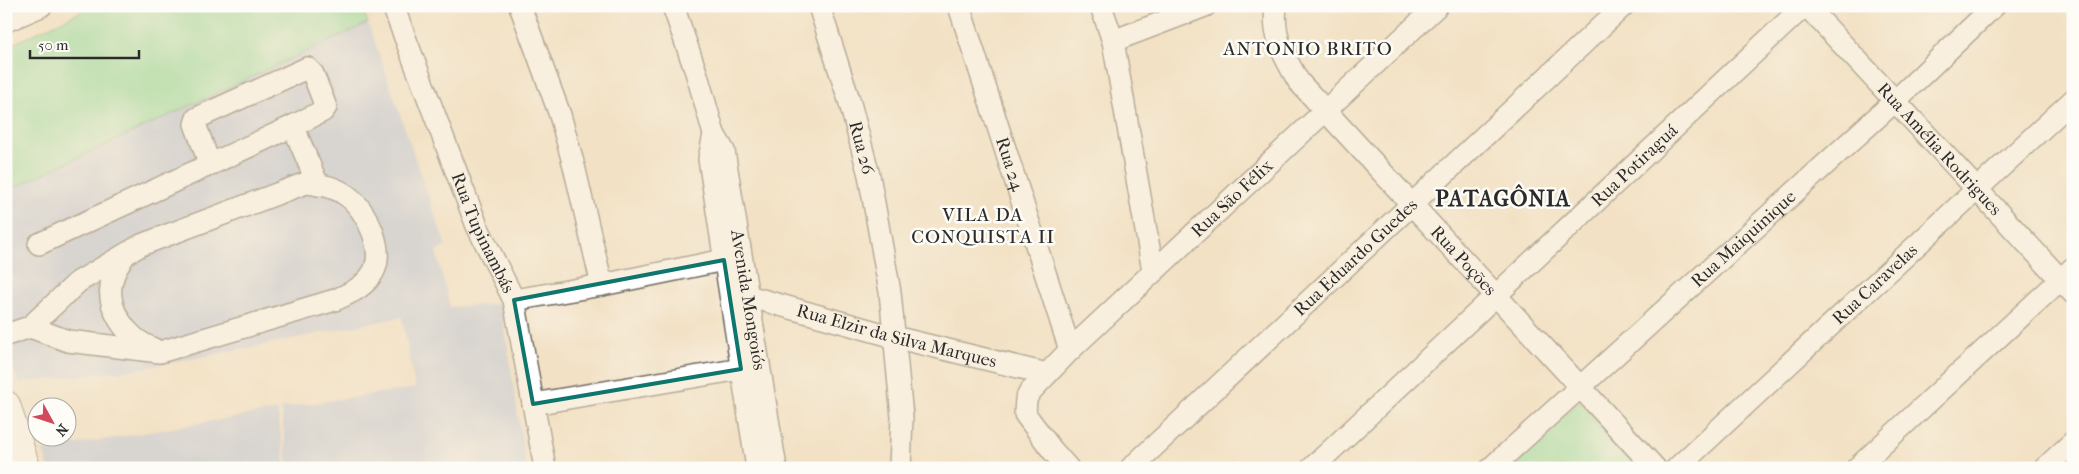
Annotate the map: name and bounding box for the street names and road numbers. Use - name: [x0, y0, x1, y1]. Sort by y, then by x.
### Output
- street label: Rua Amélia Rodrigues: [1873, 78, 2006, 220]
- street label: Rua 26: [845, 119, 879, 177]
- street label: Rua Potiraguá: [1587, 119, 1682, 211]
- street label: Rua 24: [992, 135, 1029, 194]
- street label: Rua São Félix: [1187, 155, 1277, 242]
- street label: Rua Tupinambás: [447, 169, 519, 297]
- street label: Rua Maiquinique: [1687, 186, 1800, 292]
- street label: Rua Eduardo Guedes: [1289, 194, 1422, 320]
- street label: Rua Poções: [1426, 221, 1501, 300]
- street label: Avenida Mongoiós: [726, 227, 770, 372]
- street label: Rua Caravelas: [1828, 239, 1922, 329]
- street label: Rua Elzir da Silva Marques: [794, 300, 999, 372]

